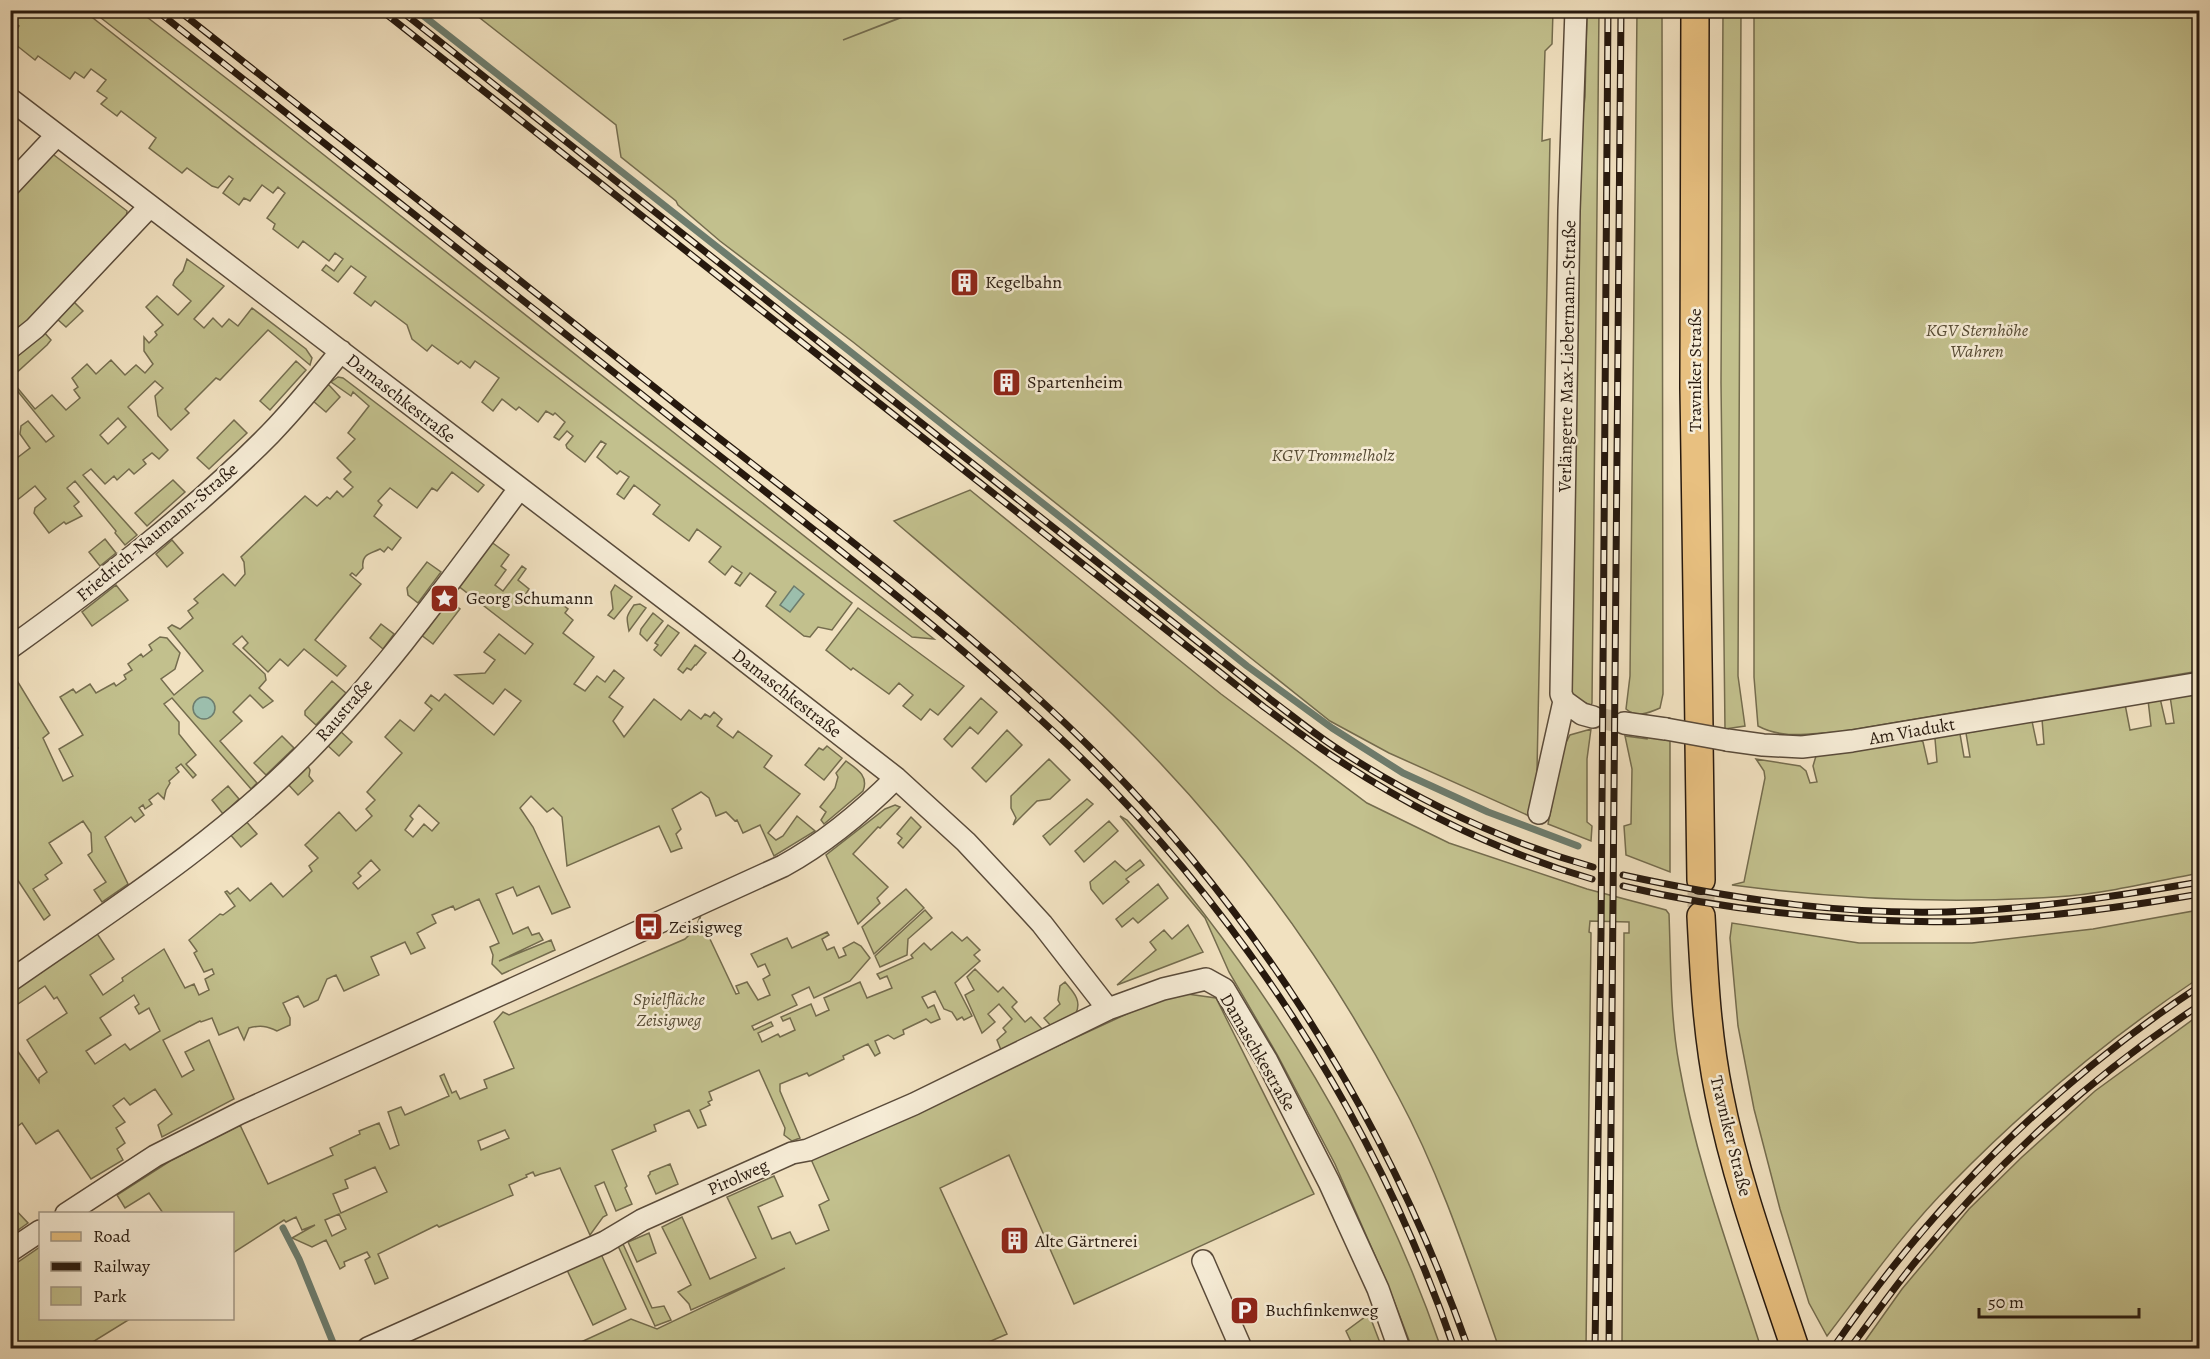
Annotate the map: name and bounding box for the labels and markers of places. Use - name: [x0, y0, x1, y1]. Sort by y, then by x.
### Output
- building icon: Kegelbahn: [948, 266, 980, 298]
- place label: Kegelbahn: [985, 270, 1062, 294]
- building icon: Spartenheim: [990, 366, 1022, 398]
- place label: Spartenheim: [1027, 370, 1123, 394]
- place icon: Georg Schumann: [429, 582, 461, 614]
- place label: Georg Schumann: [466, 586, 594, 610]
- bus stop icon: Zeisigweg: [632, 911, 664, 943]
- place label: Zeisigweg: [669, 915, 743, 939]
- building icon: Alte Gärtnerei: [998, 1225, 1030, 1257]
- place label: Alte Gärtnerei: [1034, 1229, 1138, 1253]
- parking icon: Buchfinkenweg: [1228, 1294, 1260, 1326]
- place label: Buchfinkenweg: [1265, 1298, 1379, 1322]

